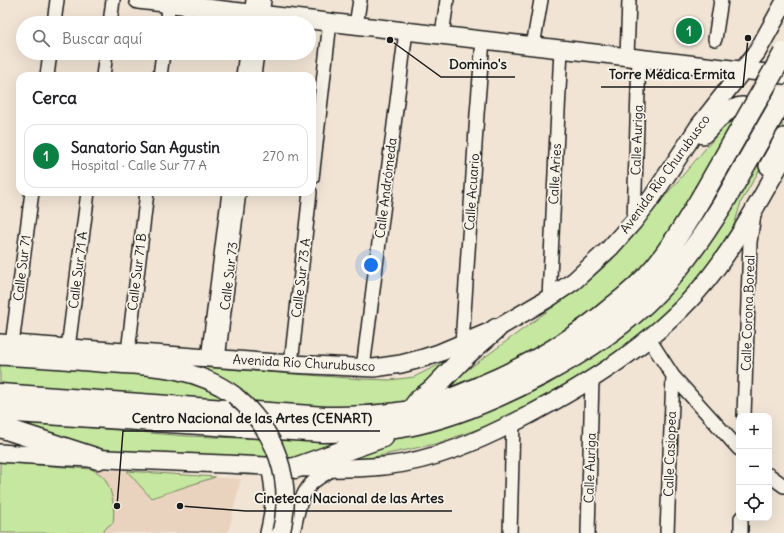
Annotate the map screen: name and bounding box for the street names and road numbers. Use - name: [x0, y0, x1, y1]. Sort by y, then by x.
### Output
- street label: Calle Auriga: [627, 104, 647, 176]
- street label: Avenida Río Churubusco: [616, 111, 714, 237]
- street label: Calle Andrómeda: [371, 137, 401, 239]
- street label: Calle Aries: [545, 143, 565, 205]
- street label: Calle Acuario: [461, 153, 483, 231]
- street label: Calle Sur 71 A: [65, 230, 91, 310]
- street label: Calle Sur 71 B: [124, 232, 150, 312]
- street label: Calle Sur 71: [10, 234, 34, 302]
- street label: Calle Sur 73 A: [288, 237, 314, 319]
- street label: Calle Sur 73: [216, 241, 242, 311]
- street label: Calle Corona Boreal: [737, 255, 759, 371]
- street label: Avenida Río Churubusco: [232, 351, 376, 375]
- street label: Calle Casiopea: [660, 411, 680, 497]
- street label: Calle Auriga: [580, 432, 600, 504]

